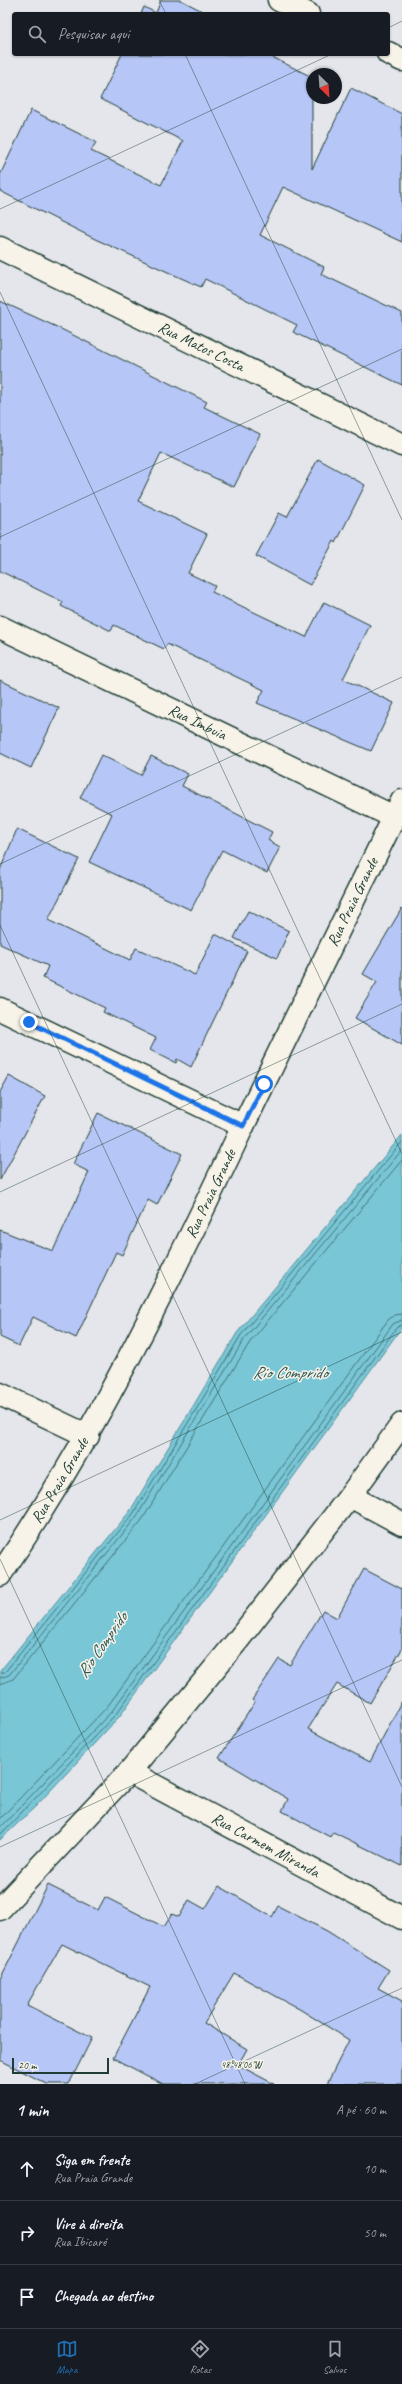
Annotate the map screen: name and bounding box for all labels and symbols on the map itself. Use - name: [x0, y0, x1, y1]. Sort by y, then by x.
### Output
- north arrow: [306, 68, 342, 104]
- street label: Rua Matos Costa: [155, 317, 249, 377]
- street label: Rua Imbuia: [165, 700, 231, 745]
- street label: Rua Praia Grande: [322, 853, 383, 950]
- route end: [20, 1013, 38, 1031]
- route start: [255, 1075, 273, 1093]
- street label: Rua Praia Grande: [181, 1145, 241, 1242]
- water label: Rio Comprido: [253, 1362, 330, 1383]
- street label: Rua Praia Grande: [27, 1432, 94, 1527]
- water label: Rio Comprido: [72, 1606, 134, 1682]
- street label: Rua Carmem Miranda: [208, 1808, 324, 1883]
- scale bar: [12, 2056, 109, 2075]
- text: 48°48'06"W: [221, 2058, 263, 2071]

